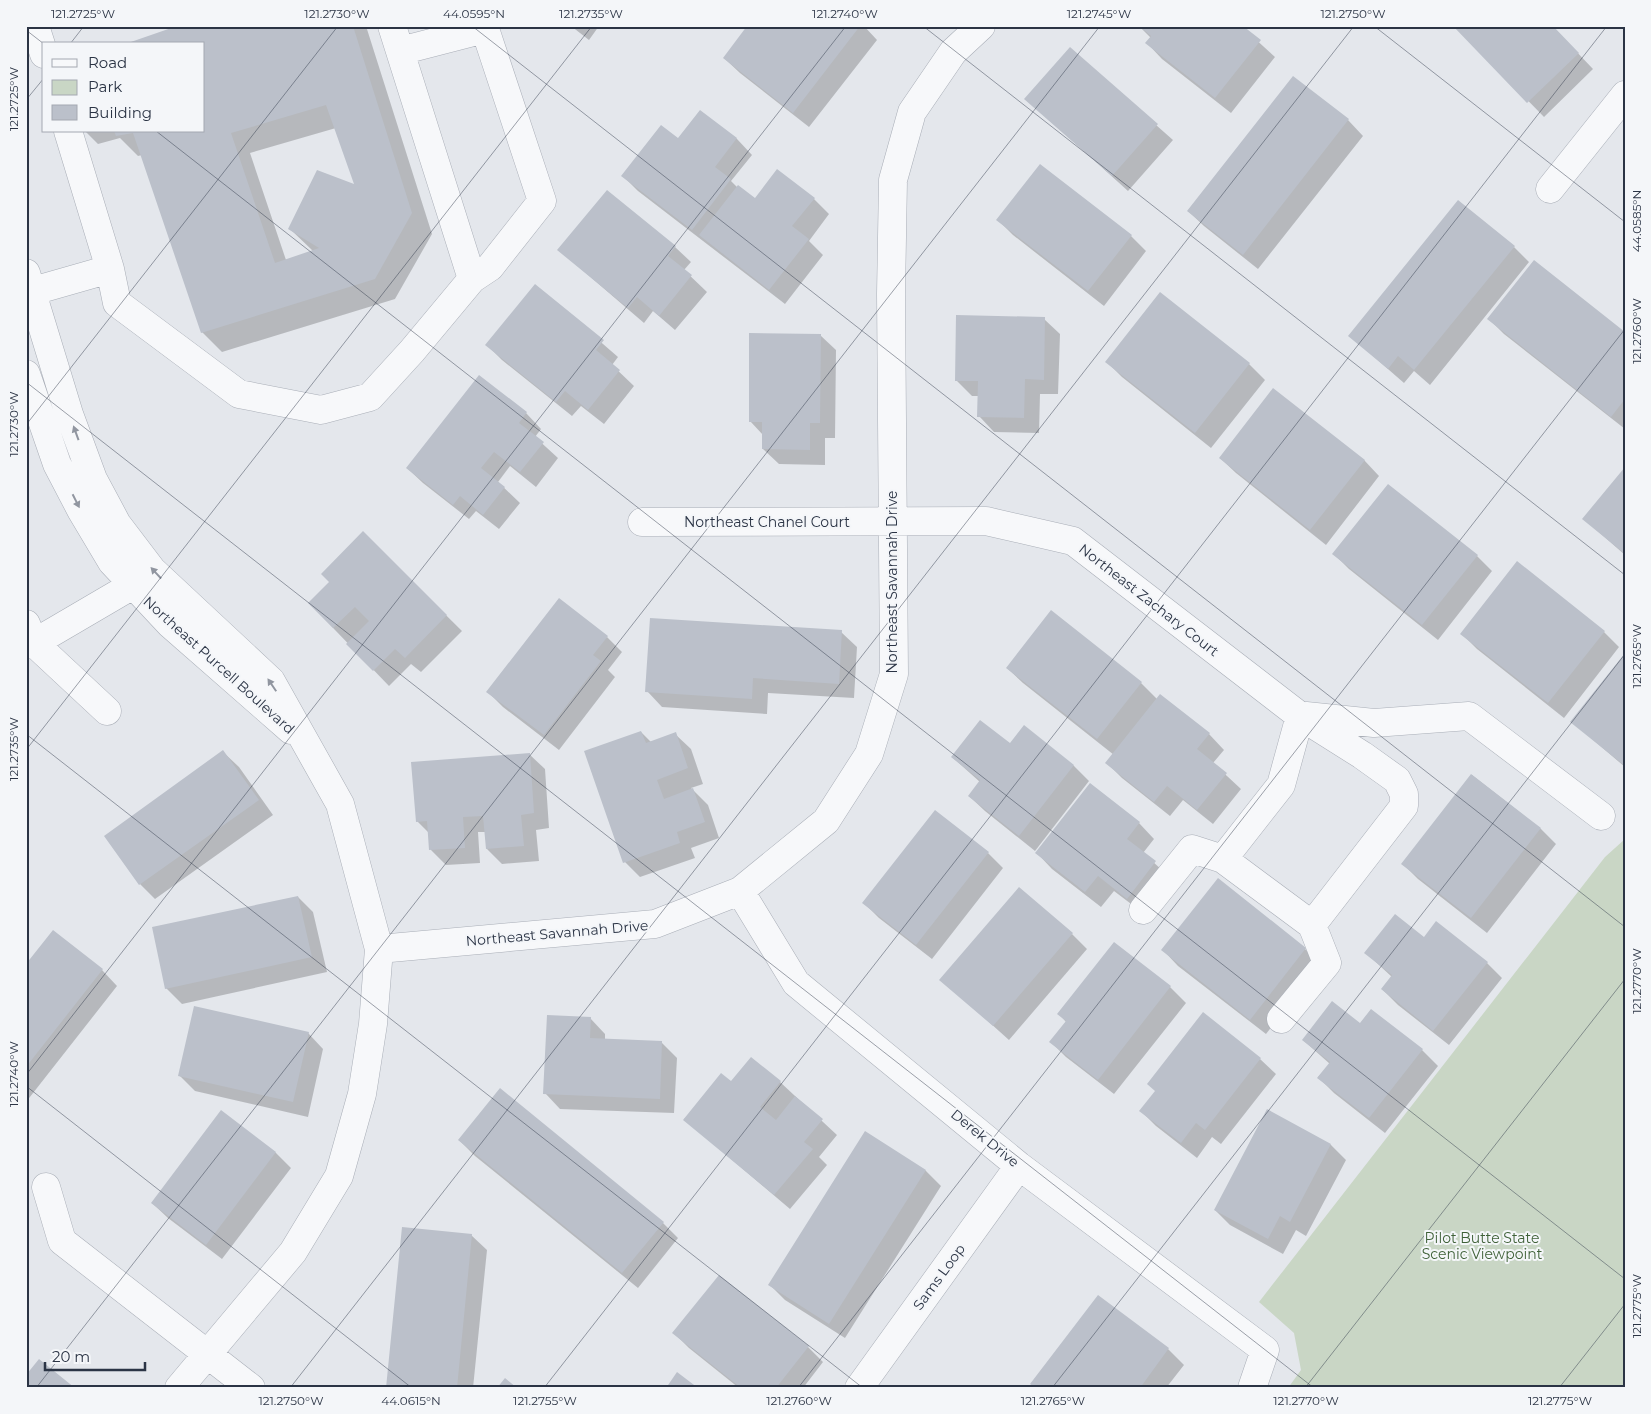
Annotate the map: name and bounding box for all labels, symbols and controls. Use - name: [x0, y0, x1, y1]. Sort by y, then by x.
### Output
- text: 121.2725°W: [51, 6, 115, 21]
- text: 121.2730°W: [304, 6, 370, 21]
- text: 44.0595°N: [443, 6, 505, 21]
- text: 121.2735°W: [559, 6, 623, 21]
- text: 121.2740°W: [812, 6, 878, 21]
- text: 121.2745°W: [1067, 6, 1131, 21]
- text: 121.2750°W: [1320, 6, 1386, 21]
- legend: [42, 42, 205, 132]
- text: Road: [88, 53, 127, 72]
- text: 121.2725°W: [6, 67, 21, 131]
- text: Park: [88, 77, 122, 96]
- text: Building: [88, 103, 152, 122]
- text: 44.0585°N: [1629, 190, 1644, 252]
- text: 121.2760°W: [1629, 298, 1644, 364]
- text: 121.2730°W: [6, 391, 21, 457]
- one-way arrow: [72, 425, 80, 440]
- street label: Northeast Savannah Drive: [883, 490, 901, 674]
- one-way arrow: [72, 493, 80, 508]
- street label: Northeast Chanel Court: [684, 513, 850, 531]
- street label: Northeast Zachary Court: [1075, 540, 1223, 660]
- one-way arrow: [150, 567, 162, 579]
- street label: Northeast Purcell Boulevard: [140, 592, 298, 738]
- text: 121.2765°W: [1629, 624, 1644, 688]
- one-way arrow: [268, 678, 277, 692]
- text: 121.2735°W: [6, 717, 21, 781]
- street label: Northeast Savannah Drive: [465, 916, 649, 950]
- text: 121.2770°W: [1629, 948, 1644, 1014]
- text: 121.2740°W: [6, 1041, 21, 1107]
- street label: Derek Drive: [947, 1105, 1023, 1171]
- park label: Pilot Butte State Scenic Viewpoint: [1422, 1229, 1543, 1263]
- street label: Sams Loop: [909, 1240, 969, 1314]
- text: 121.2775°W: [1629, 1274, 1644, 1338]
- scale bar: [45, 1339, 145, 1371]
- text: 20 m: [52, 1347, 90, 1366]
- text: 121.2750°W: [258, 1393, 324, 1408]
- text: 44.0615°N: [381, 1393, 441, 1408]
- text: 121.2755°W: [513, 1393, 577, 1408]
- text: 121.2760°W: [766, 1393, 832, 1408]
- text: 121.2765°W: [1021, 1393, 1085, 1408]
- text: 121.2770°W: [1273, 1393, 1339, 1408]
- text: 121.2775°W: [1528, 1393, 1592, 1408]

